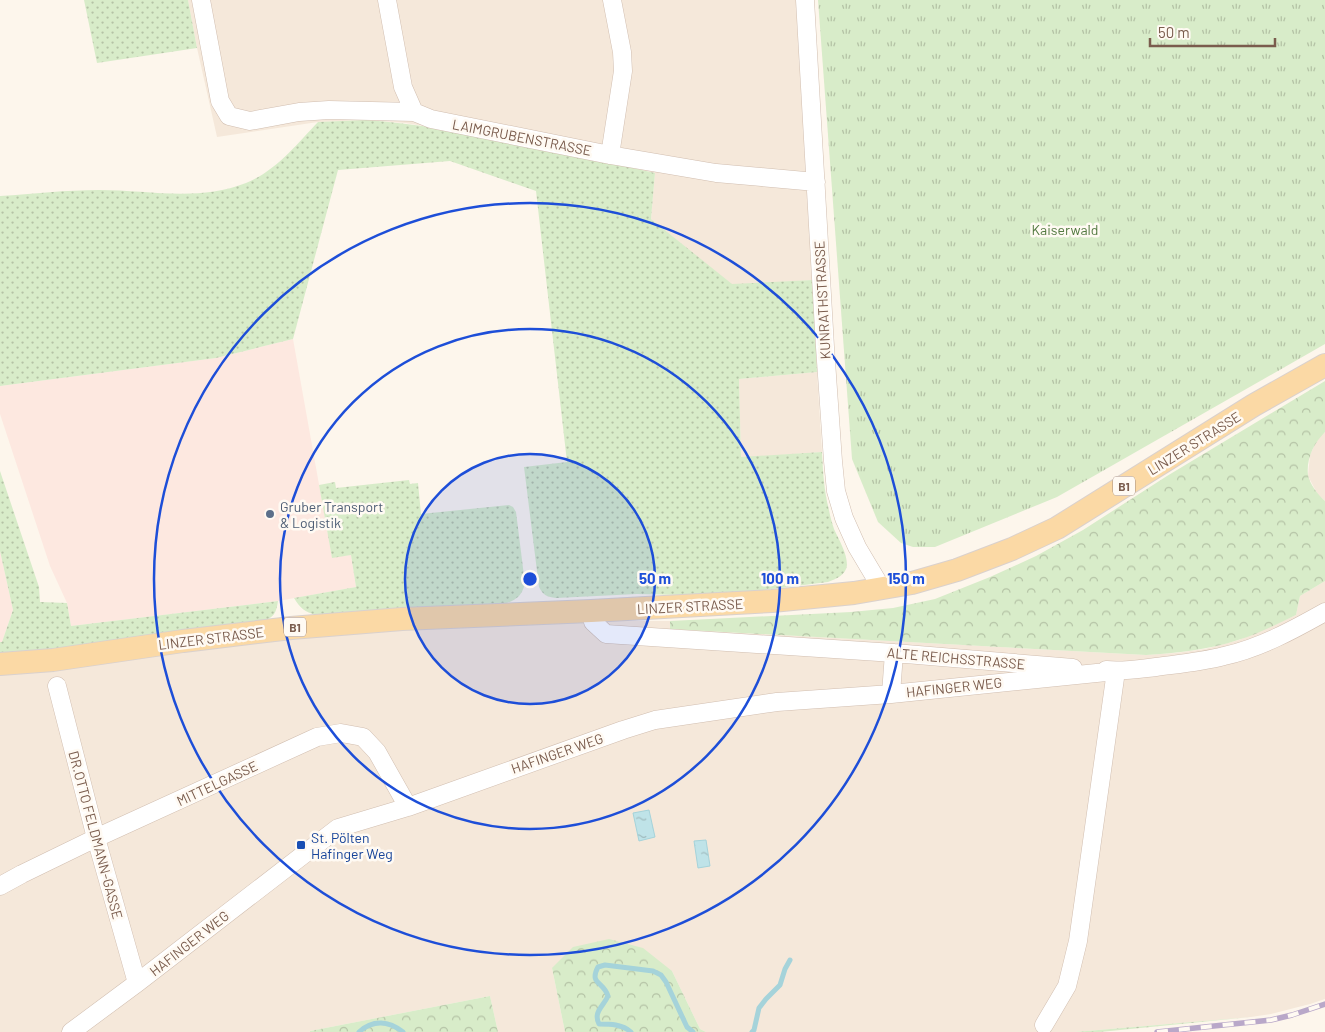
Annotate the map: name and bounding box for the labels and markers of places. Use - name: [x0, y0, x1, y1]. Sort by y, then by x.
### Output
- place label: Gruber Transport & Logistik: [280, 498, 383, 531]
- marker: Gruber Transport & Logistik: [264, 508, 276, 520]
- centre of rings: [521, 570, 539, 588]
- place label: St. Pölten Hafinger Weg: [311, 829, 393, 862]
- marker: St. Pölten Hafinger Weg: [295, 839, 307, 851]

